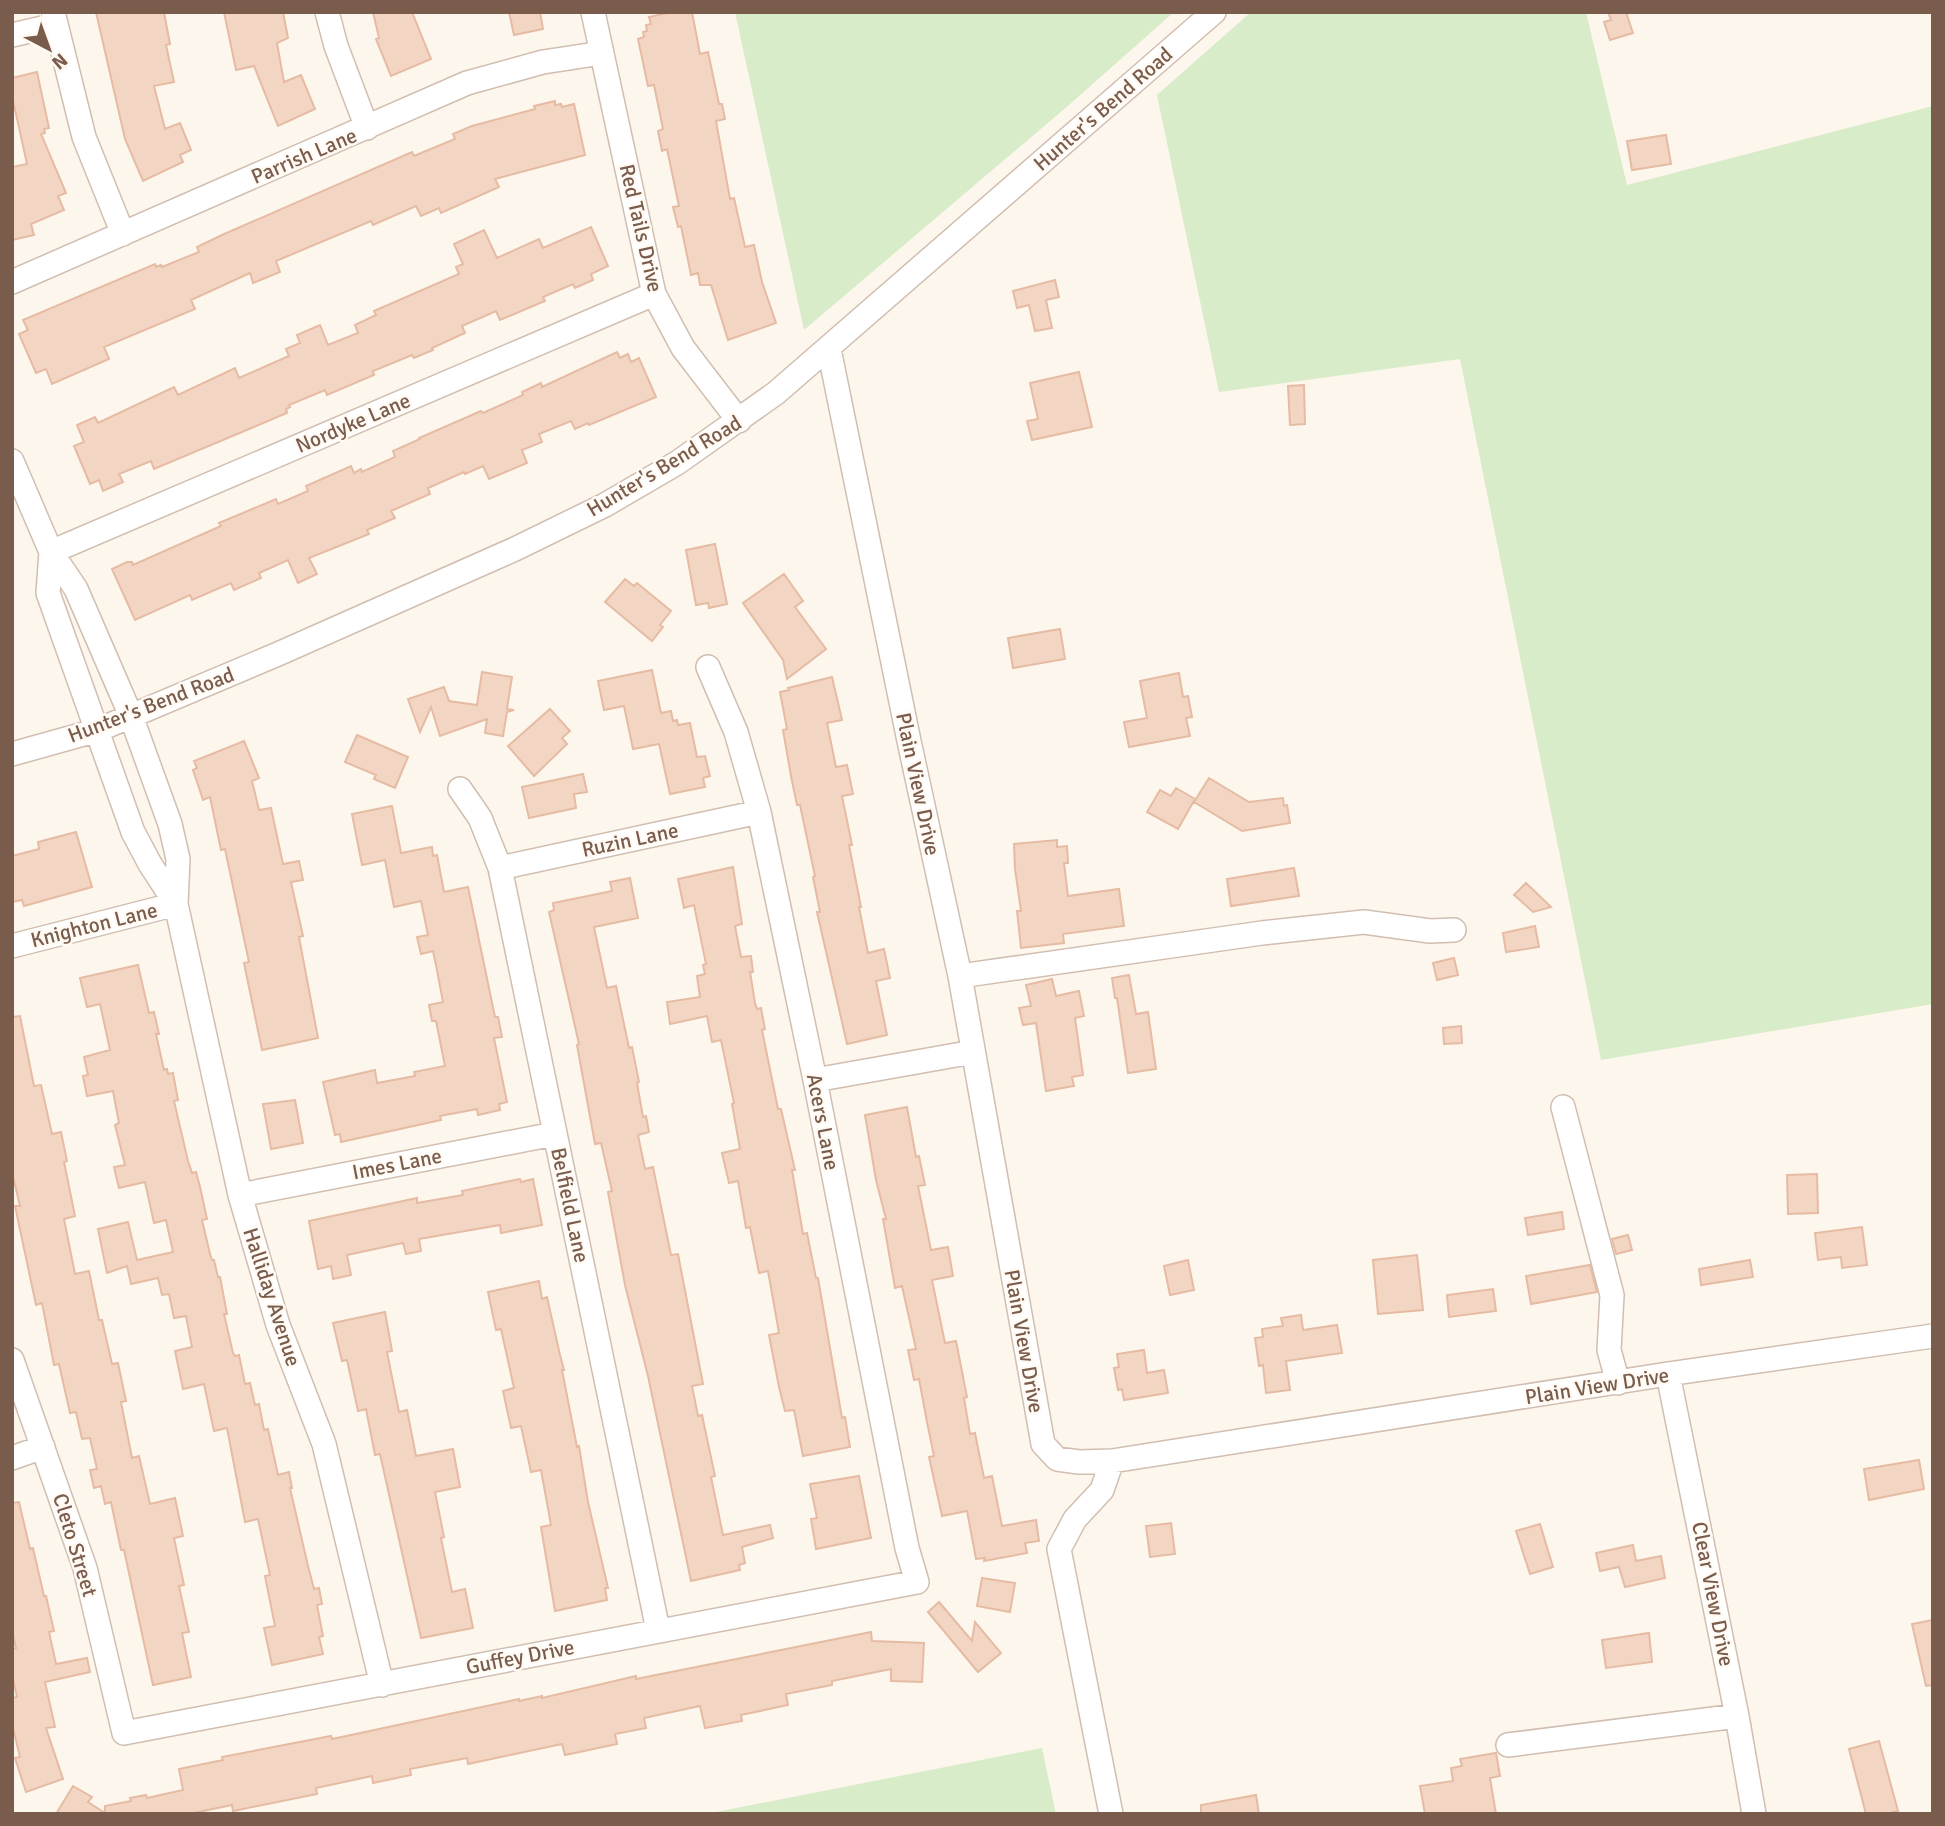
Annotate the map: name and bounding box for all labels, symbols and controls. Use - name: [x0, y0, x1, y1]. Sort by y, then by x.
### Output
- north arrow: [14, 14, 84, 84]
- street label: Hunter's Bend Road: [1028, 41, 1178, 177]
- text: N: [47, 48, 72, 74]
- street label: Parrish Lane: [247, 122, 361, 190]
- street label: Red Tails Drive: [614, 161, 668, 295]
- street label: Nordyke Lane: [292, 387, 414, 459]
- street label: Hunter's Bend Road: [582, 410, 746, 522]
- street label: Hunter's Bend Road: [64, 661, 238, 749]
- street label: Plain View Drive: [890, 710, 946, 858]
- street label: Ruzin Lane: [579, 817, 681, 863]
- street label: Knighton Lane: [28, 897, 160, 953]
- street label: Acers Lane: [801, 1071, 845, 1173]
- street label: Imes Lane: [350, 1143, 444, 1185]
- street label: Belfield Lane: [545, 1145, 595, 1265]
- street label: Halliday Avenue: [237, 1224, 307, 1370]
- street label: Plain View Drive: [999, 1267, 1049, 1415]
- street label: Plain View Drive: [1523, 1362, 1671, 1410]
- street label: Cleto Street: [47, 1490, 103, 1600]
- street label: Clear View Drive: [1686, 1519, 1740, 1669]
- street label: Guffey Drive: [464, 1634, 576, 1680]

